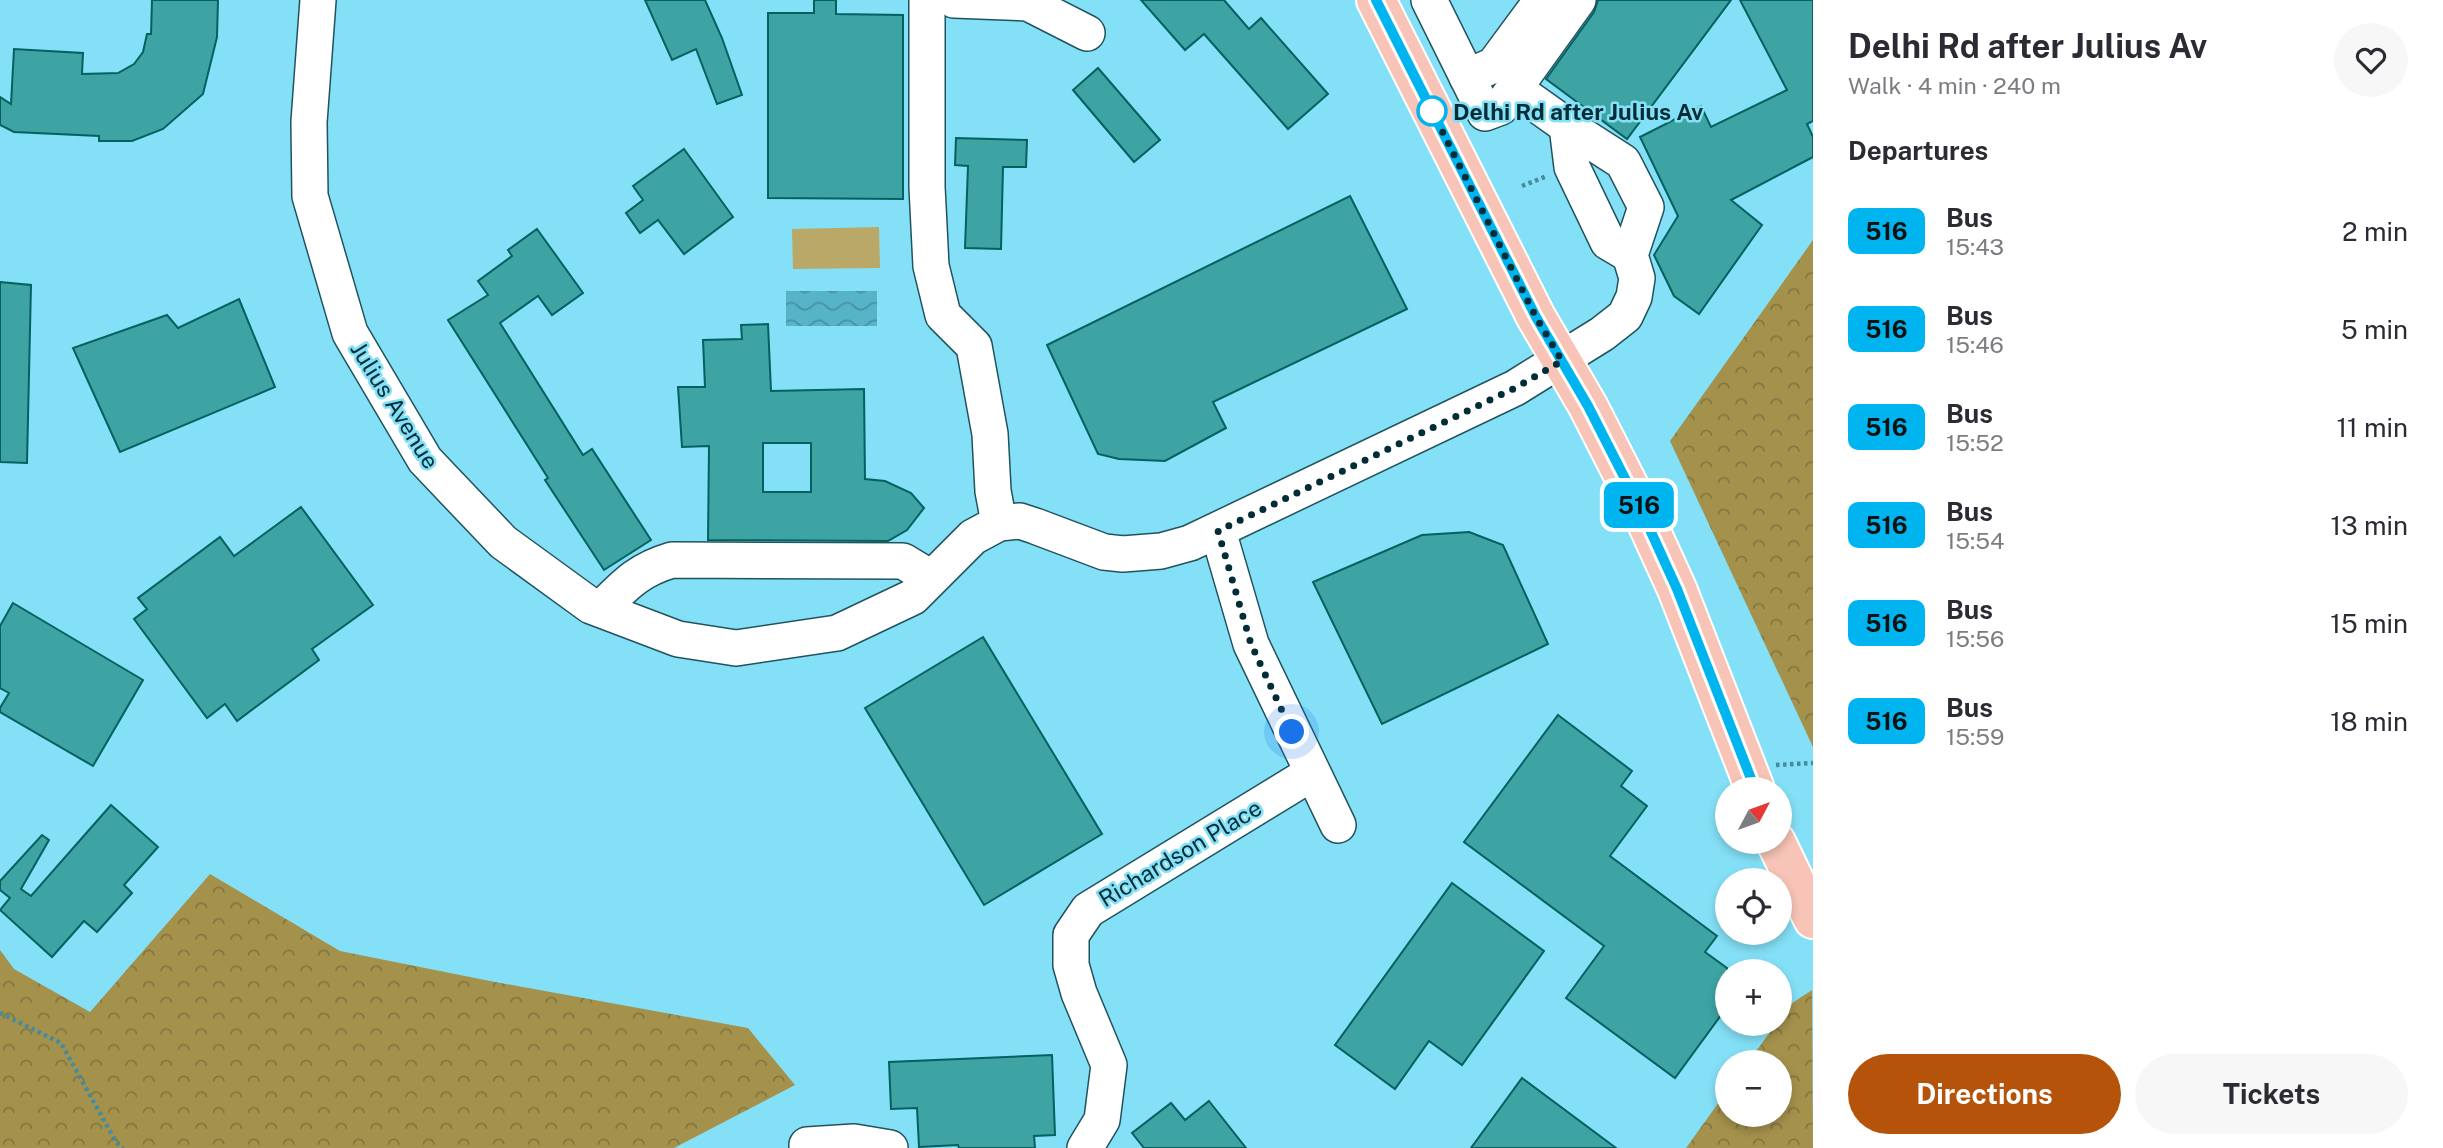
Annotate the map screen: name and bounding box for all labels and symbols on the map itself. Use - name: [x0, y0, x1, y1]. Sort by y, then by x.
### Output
- marker: Delhi Rd after Julius Av: [1417, 96, 1447, 126]
- place label: Delhi Rd after Julius Av: [1453, 98, 1703, 125]
- street label: Julius Avenue: [345, 337, 445, 473]
- line badge: 516: [1599, 482, 1679, 528]
- your location: [1274, 714, 1309, 749]
- north arrow: [1715, 777, 1792, 854]
- street label: Richardson Place: [1094, 794, 1266, 912]

